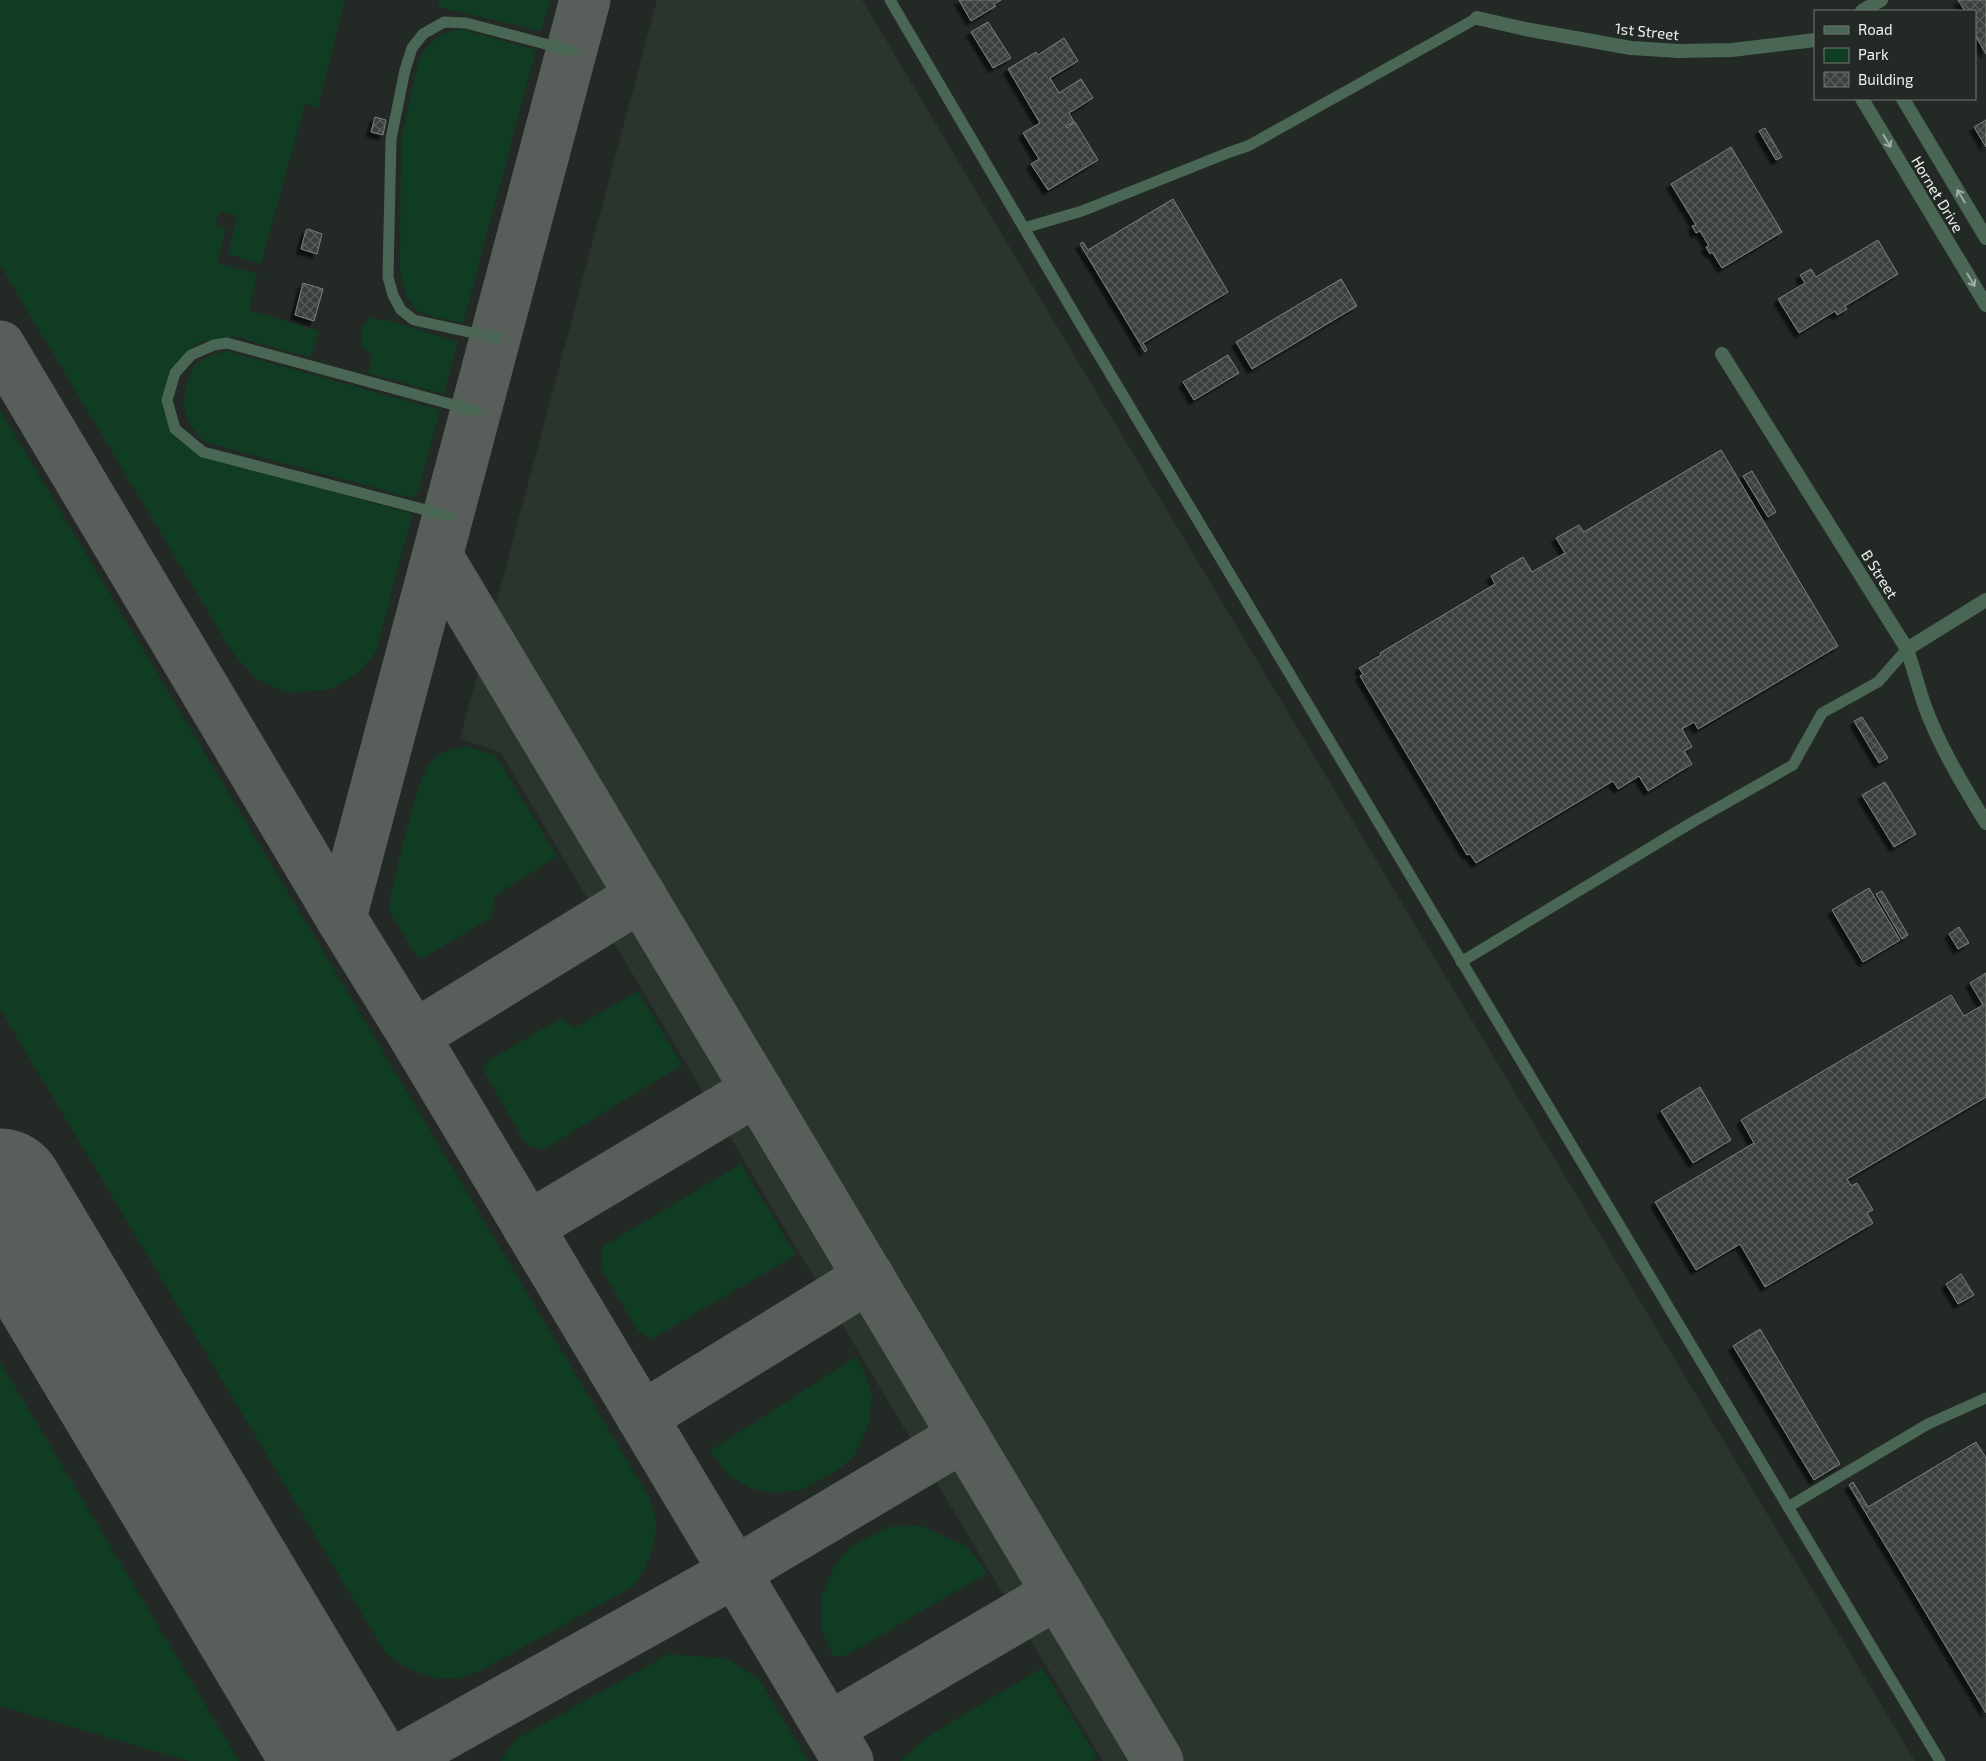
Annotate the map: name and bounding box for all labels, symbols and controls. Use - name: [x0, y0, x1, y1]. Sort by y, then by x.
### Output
- legend: [1814, 10, 1976, 100]
- street label: 1st Street: [1614, 19, 1680, 43]
- text: Road: [1858, 20, 1893, 38]
- text: Park: [1858, 45, 1889, 63]
- text: Building: [1858, 70, 1914, 88]
- one-way arrow: [1882, 133, 1892, 147]
- street label: Hornet Drive: [1908, 153, 1968, 235]
- one-way arrow: [1955, 189, 1965, 203]
- one-way arrow: [1966, 272, 1976, 286]
- street label: B Street: [1858, 546, 1902, 602]

